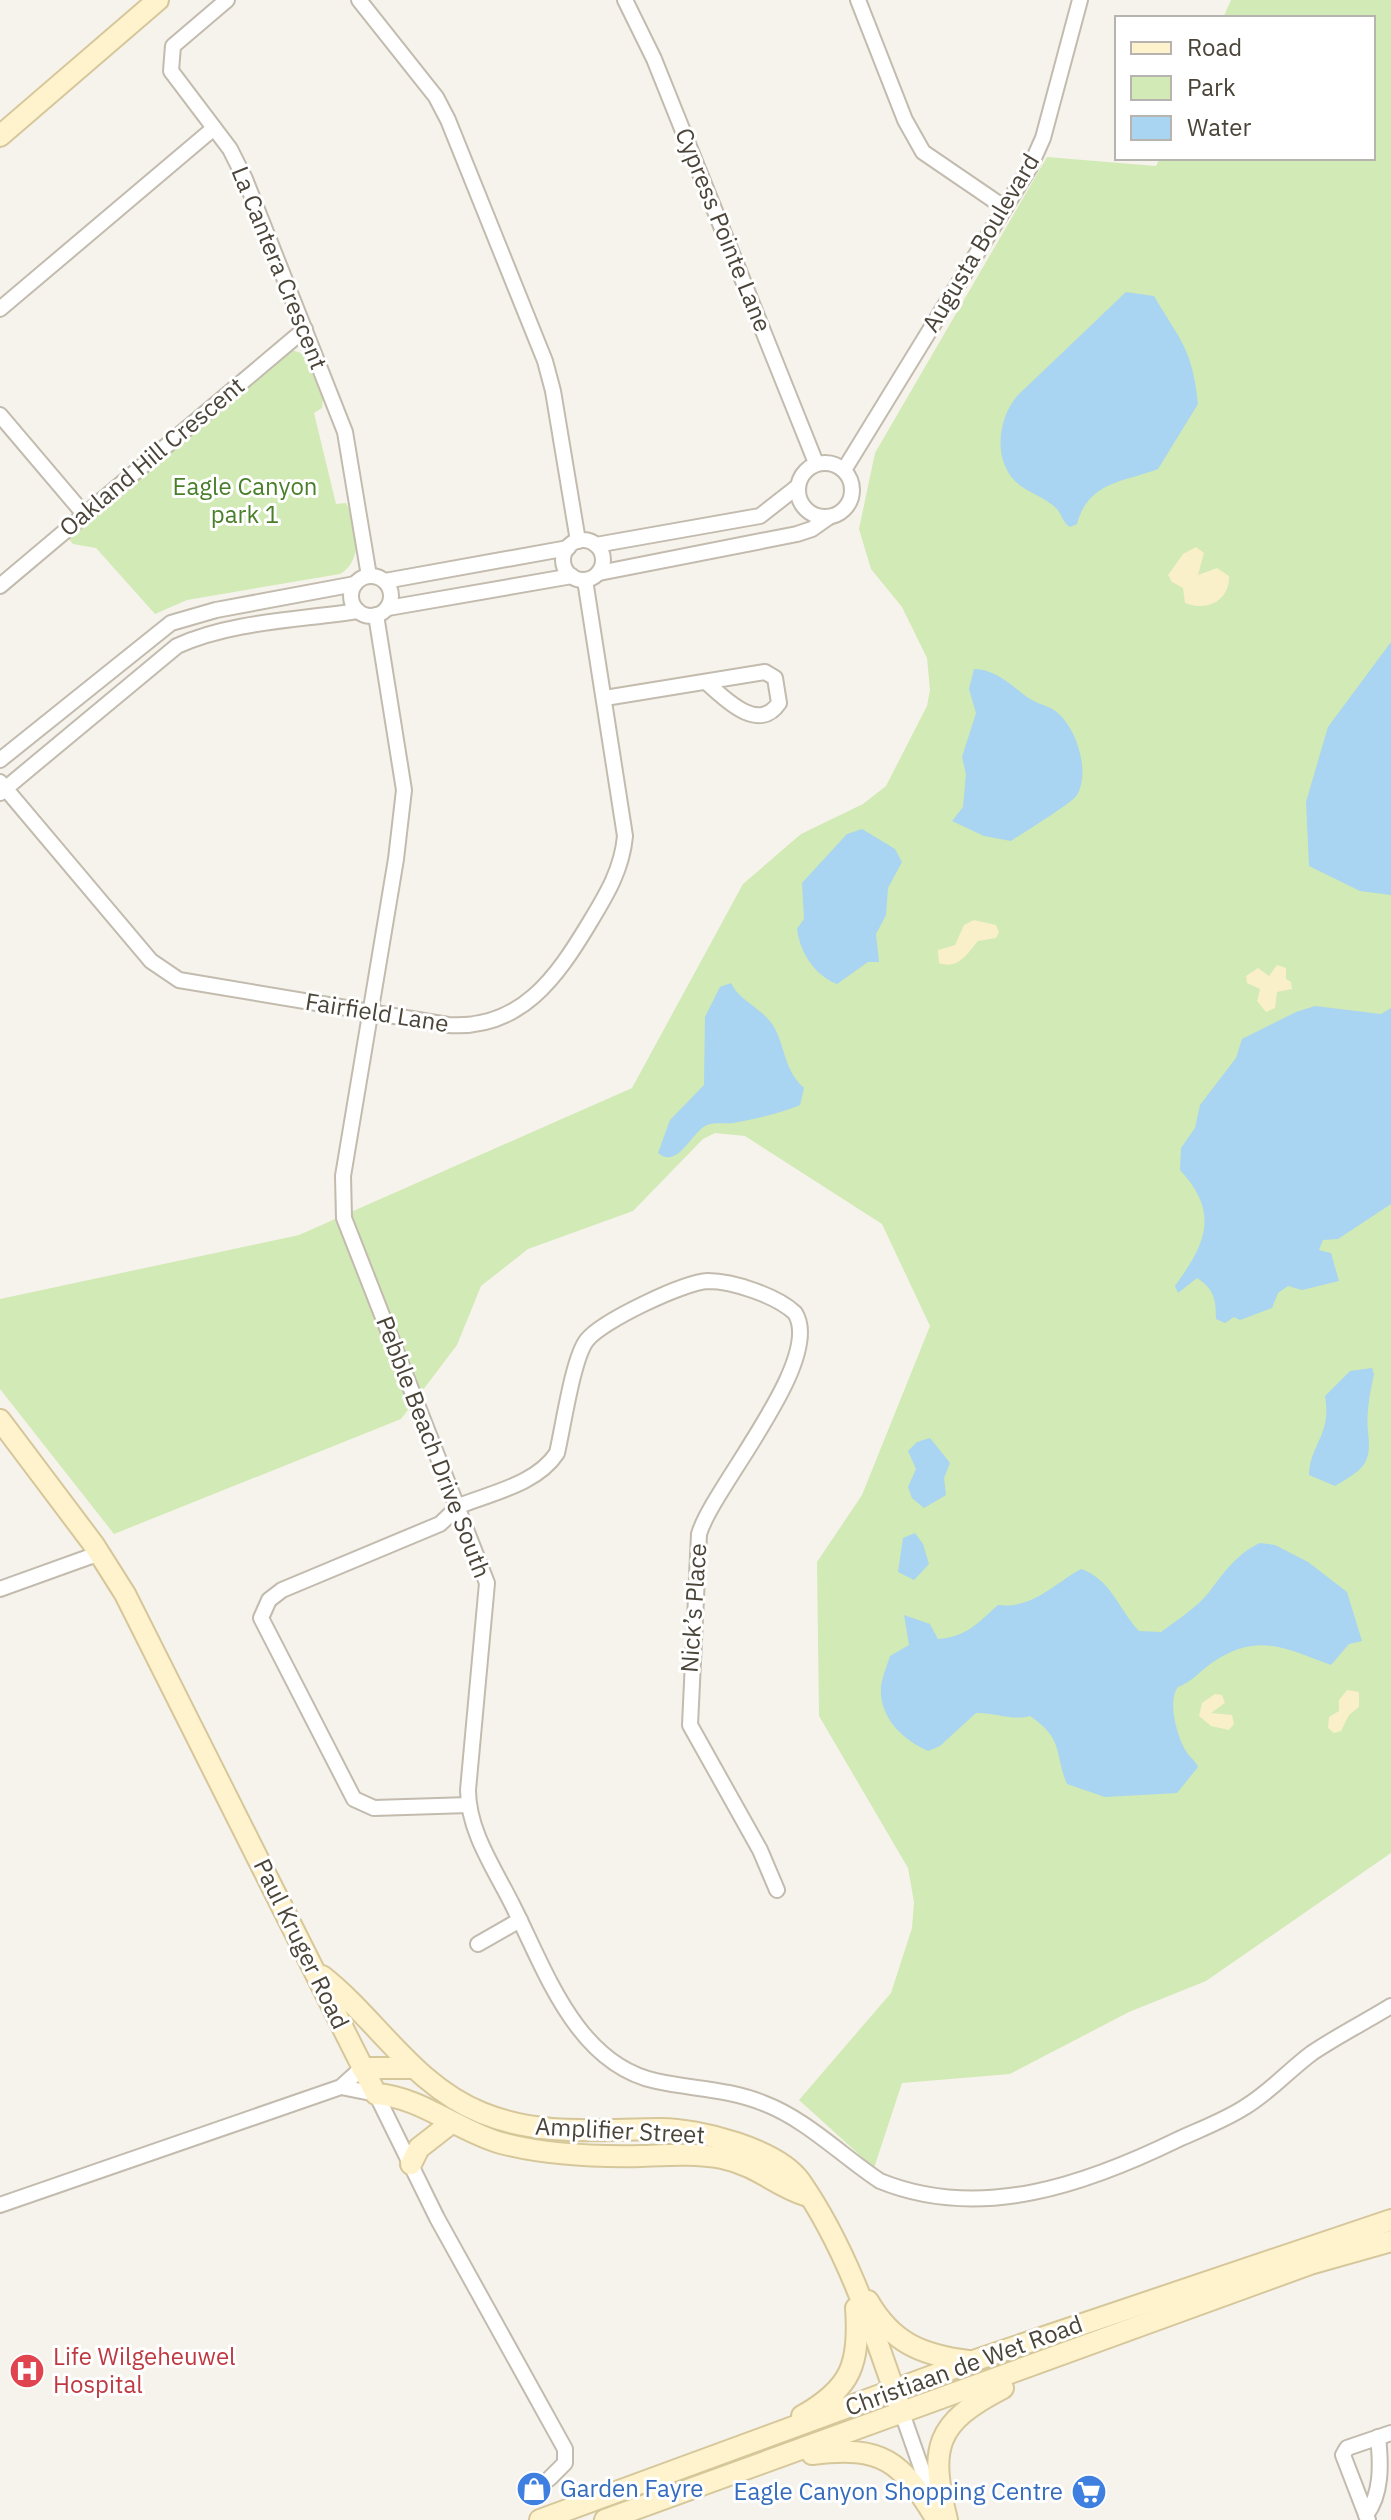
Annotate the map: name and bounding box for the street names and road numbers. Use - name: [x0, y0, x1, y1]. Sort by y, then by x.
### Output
- street label: Cypress Pointe Lane: [668, 123, 780, 336]
- street label: Augusta Boulevard: [914, 147, 1046, 338]
- street label: La Cantera Crescent: [225, 161, 335, 374]
- street label: Oakland Hill Crescent: [52, 369, 251, 543]
- street label: Fairfield Lane: [303, 985, 451, 1039]
- street label: Pebble Beach Drive South: [369, 1311, 499, 1582]
- street label: Nick’s Place: [673, 1542, 713, 1674]
- street label: Paul Kruger Road: [247, 1853, 357, 2034]
- street label: Amplifier Street: [534, 2110, 706, 2150]
- street label: Christiaan de Wet Road: [841, 2307, 1087, 2423]

